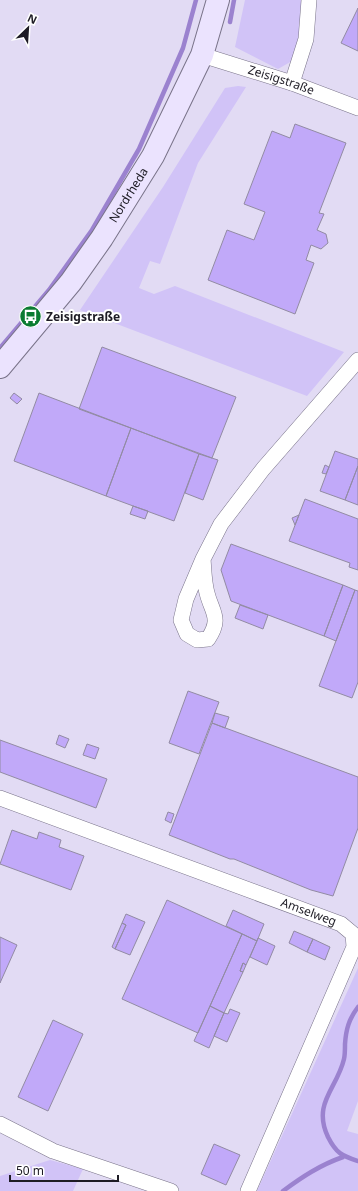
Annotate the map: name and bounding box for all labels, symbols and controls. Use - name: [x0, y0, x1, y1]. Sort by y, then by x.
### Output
- north arrow: [8, 8, 48, 48]
- text: N: [25, 10, 40, 27]
- street label: Zeisigstraße: [246, 61, 317, 99]
- street label: Nordrheda: [105, 164, 152, 226]
- bus stop icon: Zeisigstraße: [18, 304, 44, 330]
- place label: Zeisigstraße: [46, 308, 120, 325]
- street label: Amselweg: [279, 894, 339, 930]
- scale bar: [10, 1157, 118, 1183]
- text: 50 m: [16, 1162, 44, 1179]

